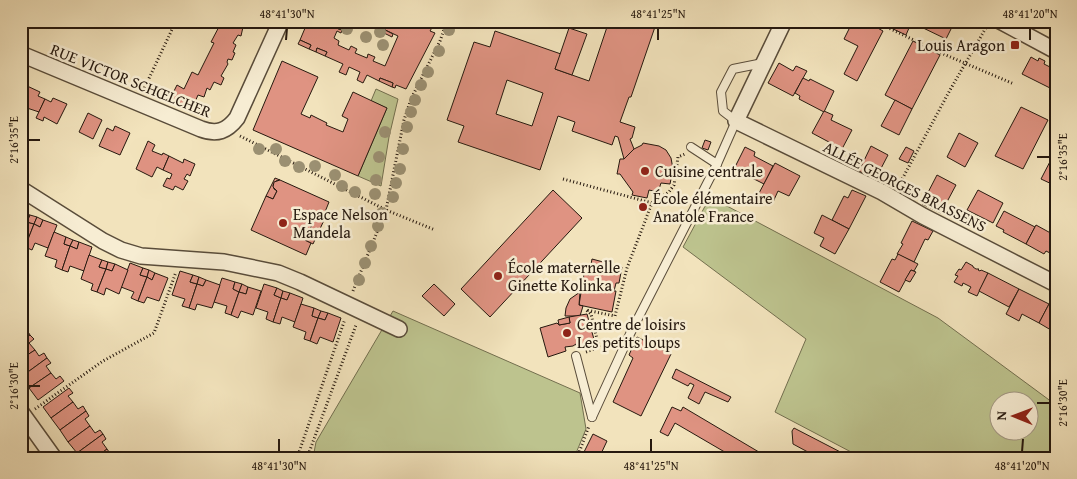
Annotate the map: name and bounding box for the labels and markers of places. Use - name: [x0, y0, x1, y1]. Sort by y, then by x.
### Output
- place label: Louis Aragon: [917, 33, 1005, 57]
- marker: Louis Aragon: [1009, 39, 1021, 51]
- place label: Cuisine centrale: [655, 159, 763, 183]
- marker: Cuisine centrale: [639, 165, 651, 177]
- place label: École élémentaire Anatole France: [653, 186, 773, 228]
- marker: École élémentaire Anatole France: [637, 201, 649, 213]
- place label: Espace Nelson Mandela: [293, 202, 388, 244]
- marker: Espace Nelson Mandela: [277, 217, 289, 229]
- place label: École maternelle Ginette Kolinka: [508, 255, 620, 297]
- marker: École maternelle Ginette Kolinka: [492, 270, 504, 282]
- place label: Centre de loisirs Les petits loups: [577, 312, 686, 354]
- marker: Centre de loisirs Les petits loups: [561, 327, 573, 339]

